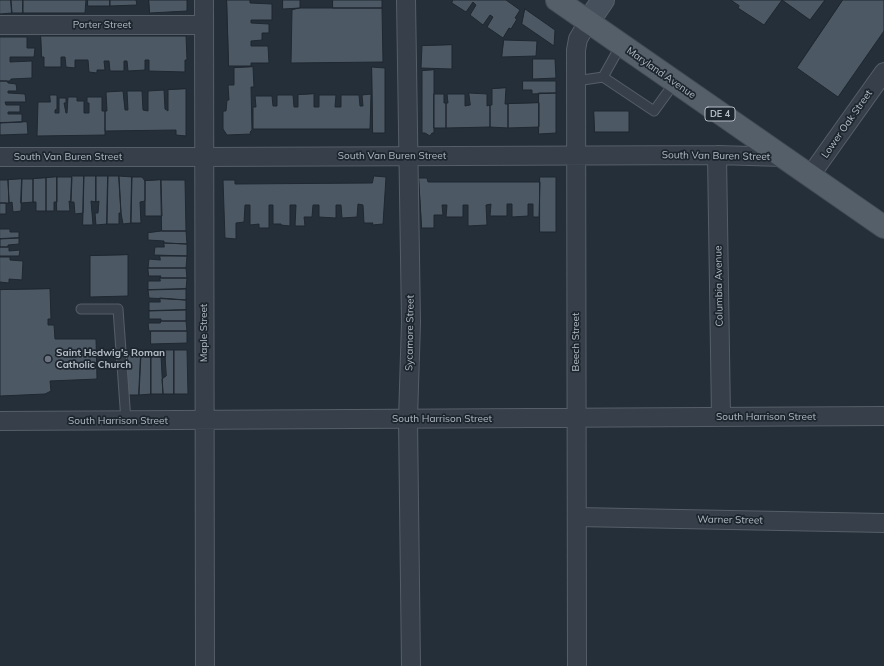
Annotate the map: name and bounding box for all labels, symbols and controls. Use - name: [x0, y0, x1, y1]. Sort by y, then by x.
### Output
- street label: Porter Street: [73, 19, 131, 31]
- street label: Maryland Avenue: [624, 45, 698, 101]
- street label: Lower Oak Street: [819, 88, 875, 160]
- road number: DE 4: [705, 107, 735, 121]
- street label: South Van Buren Street: [662, 149, 770, 163]
- street label: South Van Buren Street: [338, 150, 446, 162]
- street label: South Van Buren Street: [14, 151, 122, 163]
- street label: Columbia Avenue: [712, 245, 726, 327]
- street label: Sycamore Street: [403, 295, 417, 371]
- street label: Maple Street: [198, 304, 210, 362]
- street label: Beech Street: [570, 313, 582, 371]
- place label: Saint Hedwig's Roman Catholic Church: [56, 347, 165, 370]
- marker: Saint Hedwig's Roman Catholic Church: [43, 354, 53, 364]
- street label: South Harrison Street: [716, 411, 816, 423]
- street label: South Harrison Street: [392, 413, 492, 425]
- street label: South Harrison Street: [68, 415, 168, 427]
- street label: Warner Street: [697, 513, 763, 527]

